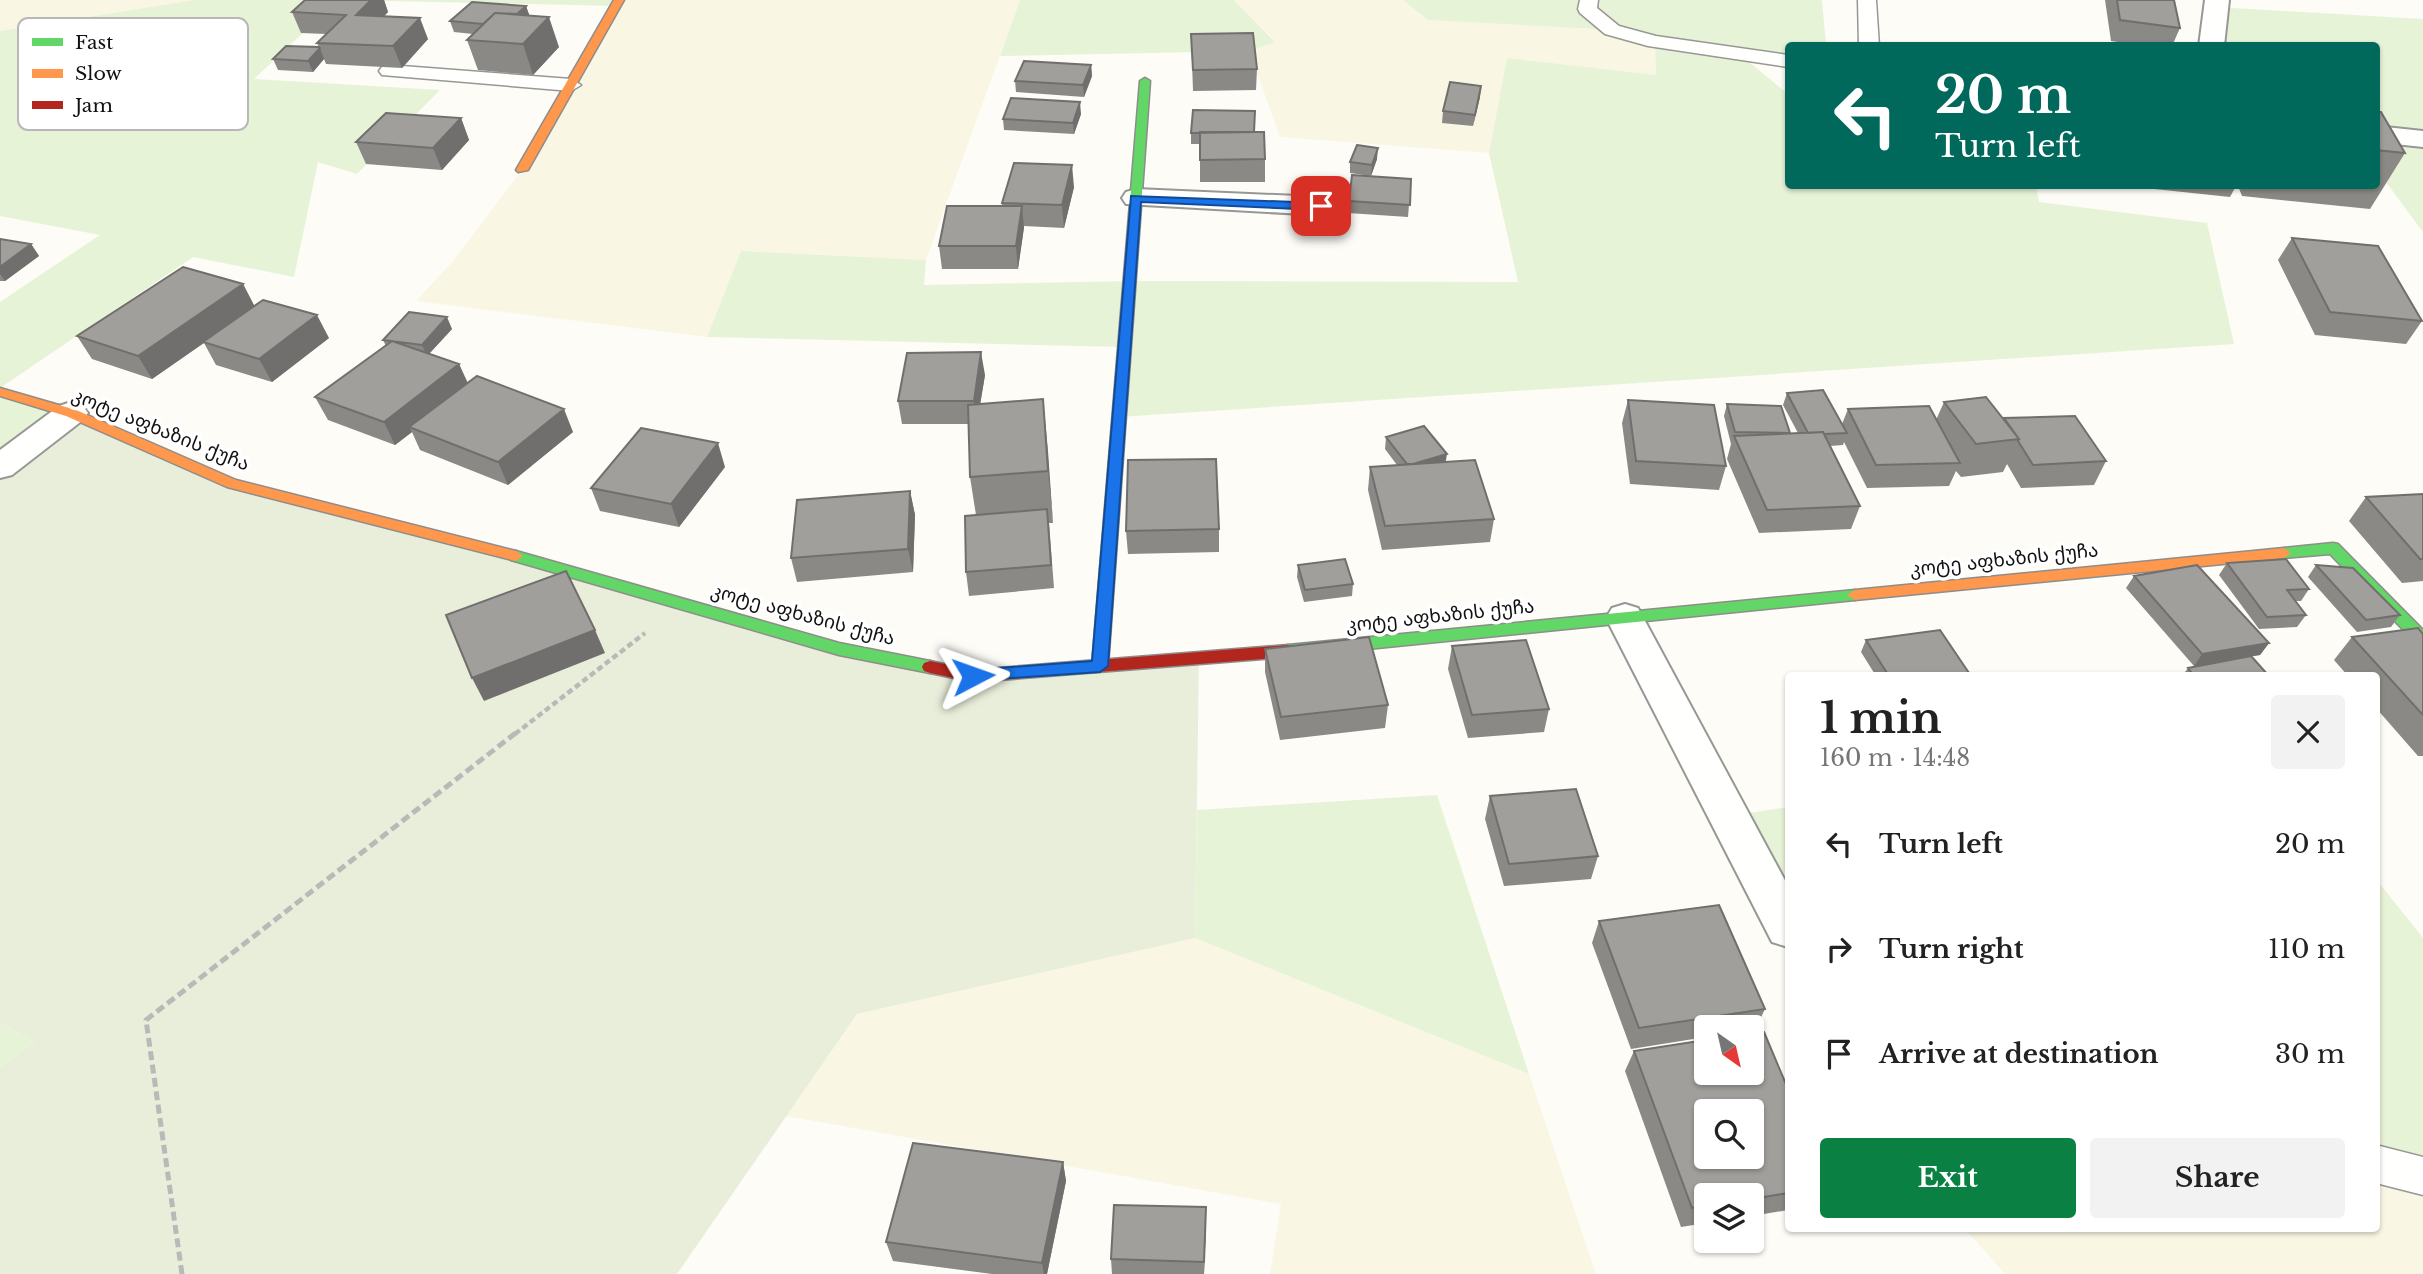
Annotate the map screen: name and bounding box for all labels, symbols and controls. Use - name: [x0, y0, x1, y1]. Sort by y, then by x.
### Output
- legend: [18, 18, 248, 130]
- text: Fast: [75, 31, 114, 54]
- text: Slow: [75, 62, 122, 85]
- text: 20 m: [1935, 65, 2071, 126]
- icon: left: [1820, 70, 1911, 161]
- text: Jam: [72, 94, 113, 117]
- text: Turn left: [1935, 126, 2081, 166]
- pin: [1291, 176, 1351, 236]
- icon: arrive: [1302, 187, 1340, 225]
- street label: კოტე აფხაზის ქუჩა: [69, 383, 253, 476]
- street label: კოტე აფხაზის ქუჩა: [1909, 538, 2100, 581]
- street label: კოტე აფხაზის ქუჩა: [708, 579, 897, 650]
- street label: კოტე აფხაზის ქუჩა: [1345, 594, 1536, 637]
- position arrow: [936, 639, 1010, 713]
- text: 1 min: [1820, 692, 1942, 744]
- button: close: [2271, 695, 2345, 769]
- text: 160 m · 14:48: [1820, 744, 1970, 772]
- icon: left: [1820, 825, 1858, 863]
- text: Turn left: [1879, 828, 2003, 860]
- text: 20 m: [2275, 828, 2345, 860]
- icon: right: [1820, 930, 1858, 968]
- text: Turn right: [1879, 933, 2024, 965]
- text: 110 m: [2268, 933, 2345, 965]
- north arrow: [1694, 1015, 1764, 1085]
- map controls: [1694, 1015, 1764, 1253]
- icon: arrive: [1820, 1035, 1858, 1073]
- text: Arrive at destination: [1879, 1038, 2159, 1070]
- text: 30 m: [2275, 1038, 2345, 1070]
- button: search: [1694, 1099, 1764, 1169]
- button: Exit: [1820, 1138, 2076, 1218]
- button: Share: [2090, 1138, 2345, 1218]
- button: layers: [1694, 1183, 1764, 1253]

